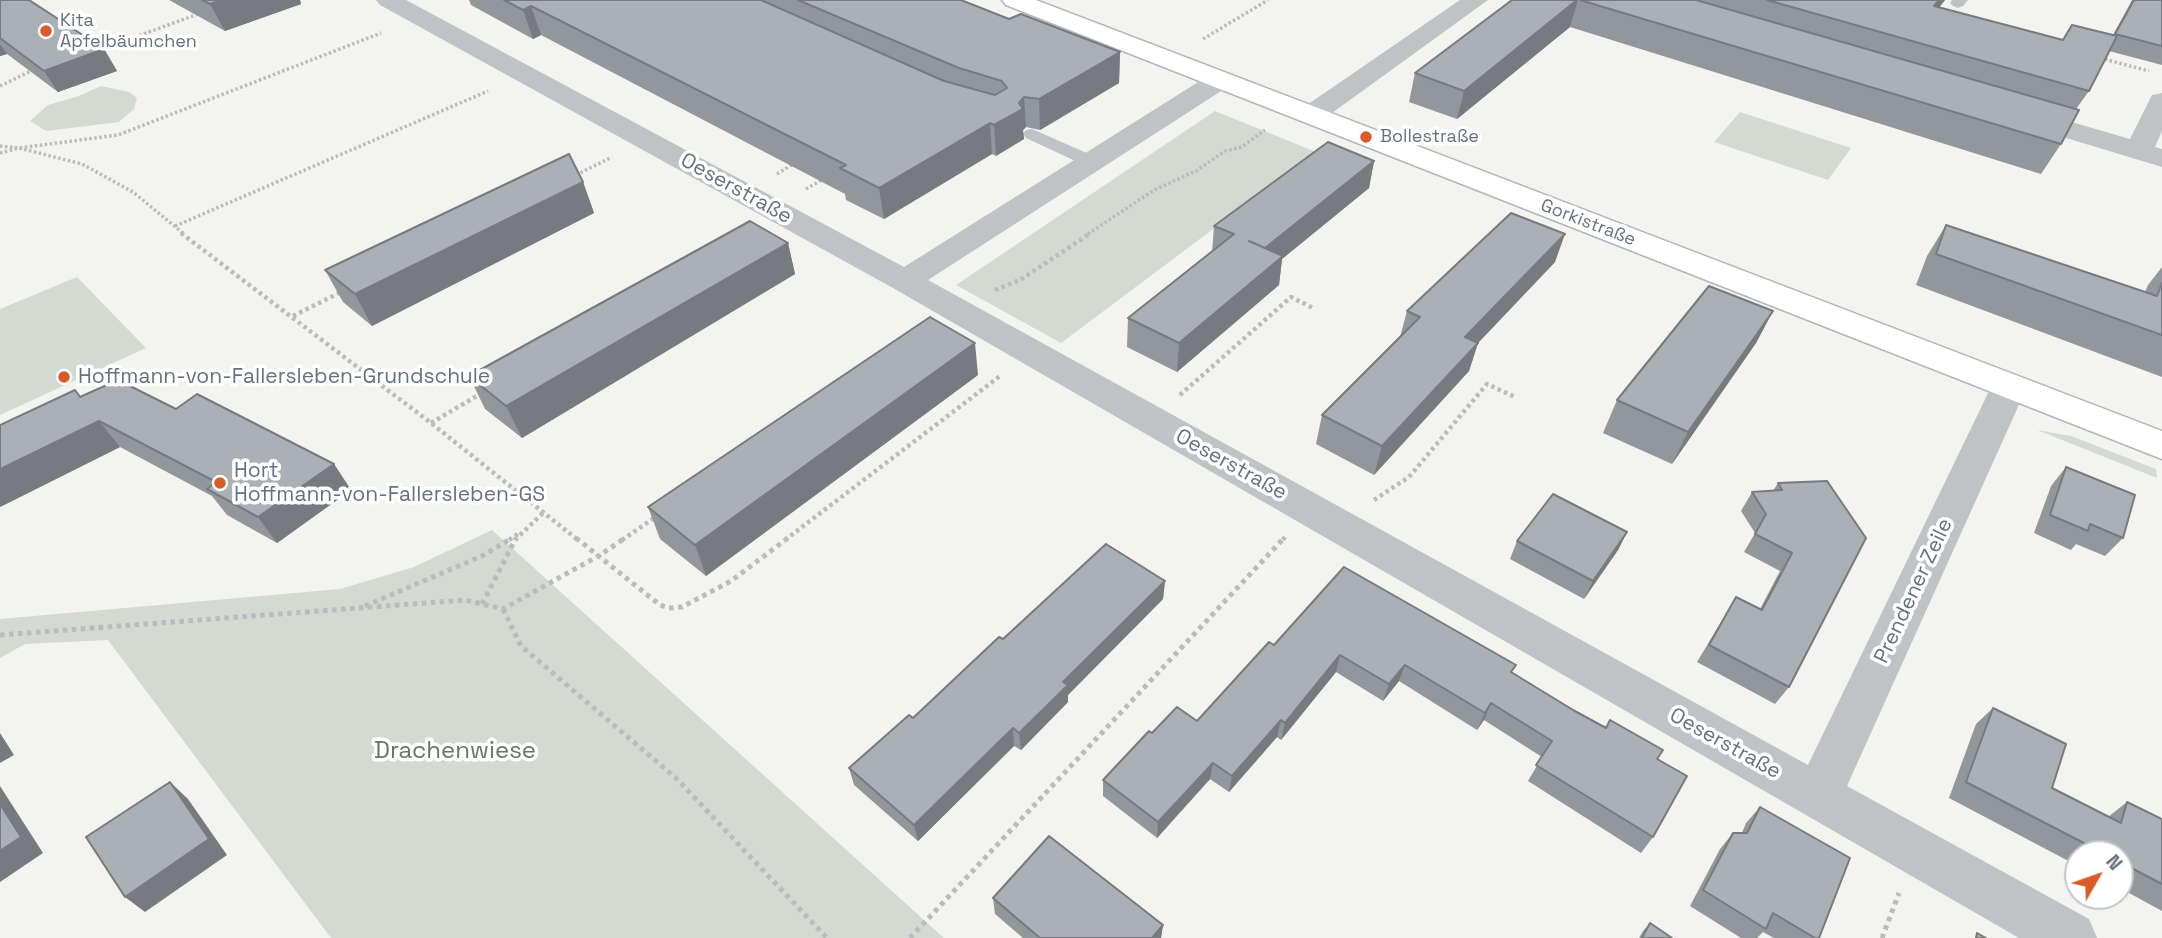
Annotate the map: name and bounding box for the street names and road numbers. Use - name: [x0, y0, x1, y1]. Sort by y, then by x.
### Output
- street label: Oeserstraße: [676, 148, 796, 230]
- street label: Gorkistraße: [1537, 195, 1639, 251]
- street label: Oeserstraße: [1171, 424, 1291, 506]
- street label: Prendener Zeile: [1869, 515, 1959, 667]
- street label: Oeserstraße: [1665, 703, 1785, 785]

